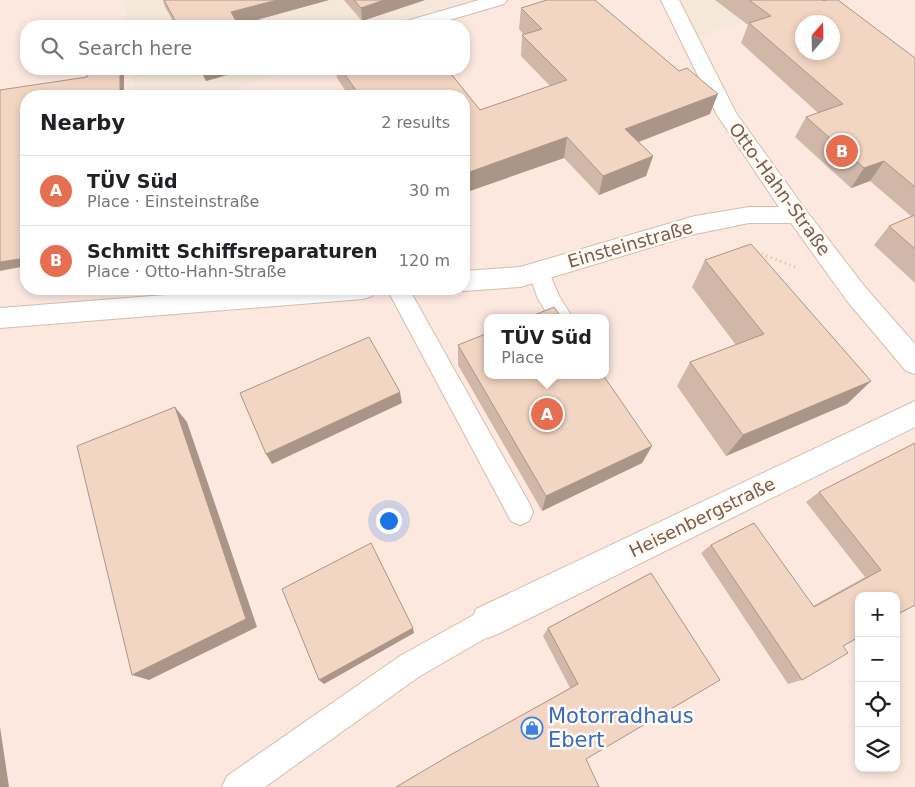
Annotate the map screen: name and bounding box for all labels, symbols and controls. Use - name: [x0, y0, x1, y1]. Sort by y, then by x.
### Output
- north arrow: [795, 15, 840, 60]
- search box: [20, 20, 470, 75]
- icon: search: [38, 34, 66, 62]
- text: Search here: [78, 37, 192, 59]
- text: Nearby: [40, 111, 125, 135]
- text: 2 results: [381, 113, 450, 132]
- street label: Otto-Hahn-Straße: [725, 118, 835, 260]
- pin: B: [826, 132, 858, 170]
- text: TÜV Süd: [87, 170, 178, 192]
- text: A: [50, 181, 62, 200]
- text: 30 m: [409, 181, 450, 200]
- text: Place · Einsteinstraße: [87, 192, 259, 211]
- street label: Einsteinstraße: [565, 216, 695, 272]
- text: Schmitt Schiffsreparaturen: [87, 240, 378, 262]
- text: B: [50, 251, 62, 270]
- text: 120 m: [399, 251, 450, 270]
- text: Place · Otto-Hahn-Straße: [87, 262, 286, 281]
- popup: [484, 314, 609, 379]
- text: TÜV Süd: [501, 326, 592, 348]
- text: Place: [501, 348, 544, 367]
- pin: A: [531, 395, 563, 433]
- street label: Heisenbergstraße: [626, 473, 778, 561]
- your location: [376, 508, 402, 534]
- map controls: [855, 592, 900, 772]
- button: +: [855, 592, 900, 637]
- button: −: [855, 637, 900, 682]
- button: locate: [855, 682, 900, 727]
- place label: Motorradhaus Ebert: [548, 704, 694, 752]
- shop icon: Motorradhaus Ebert: [520, 716, 544, 740]
- button: layers: [855, 727, 900, 772]

